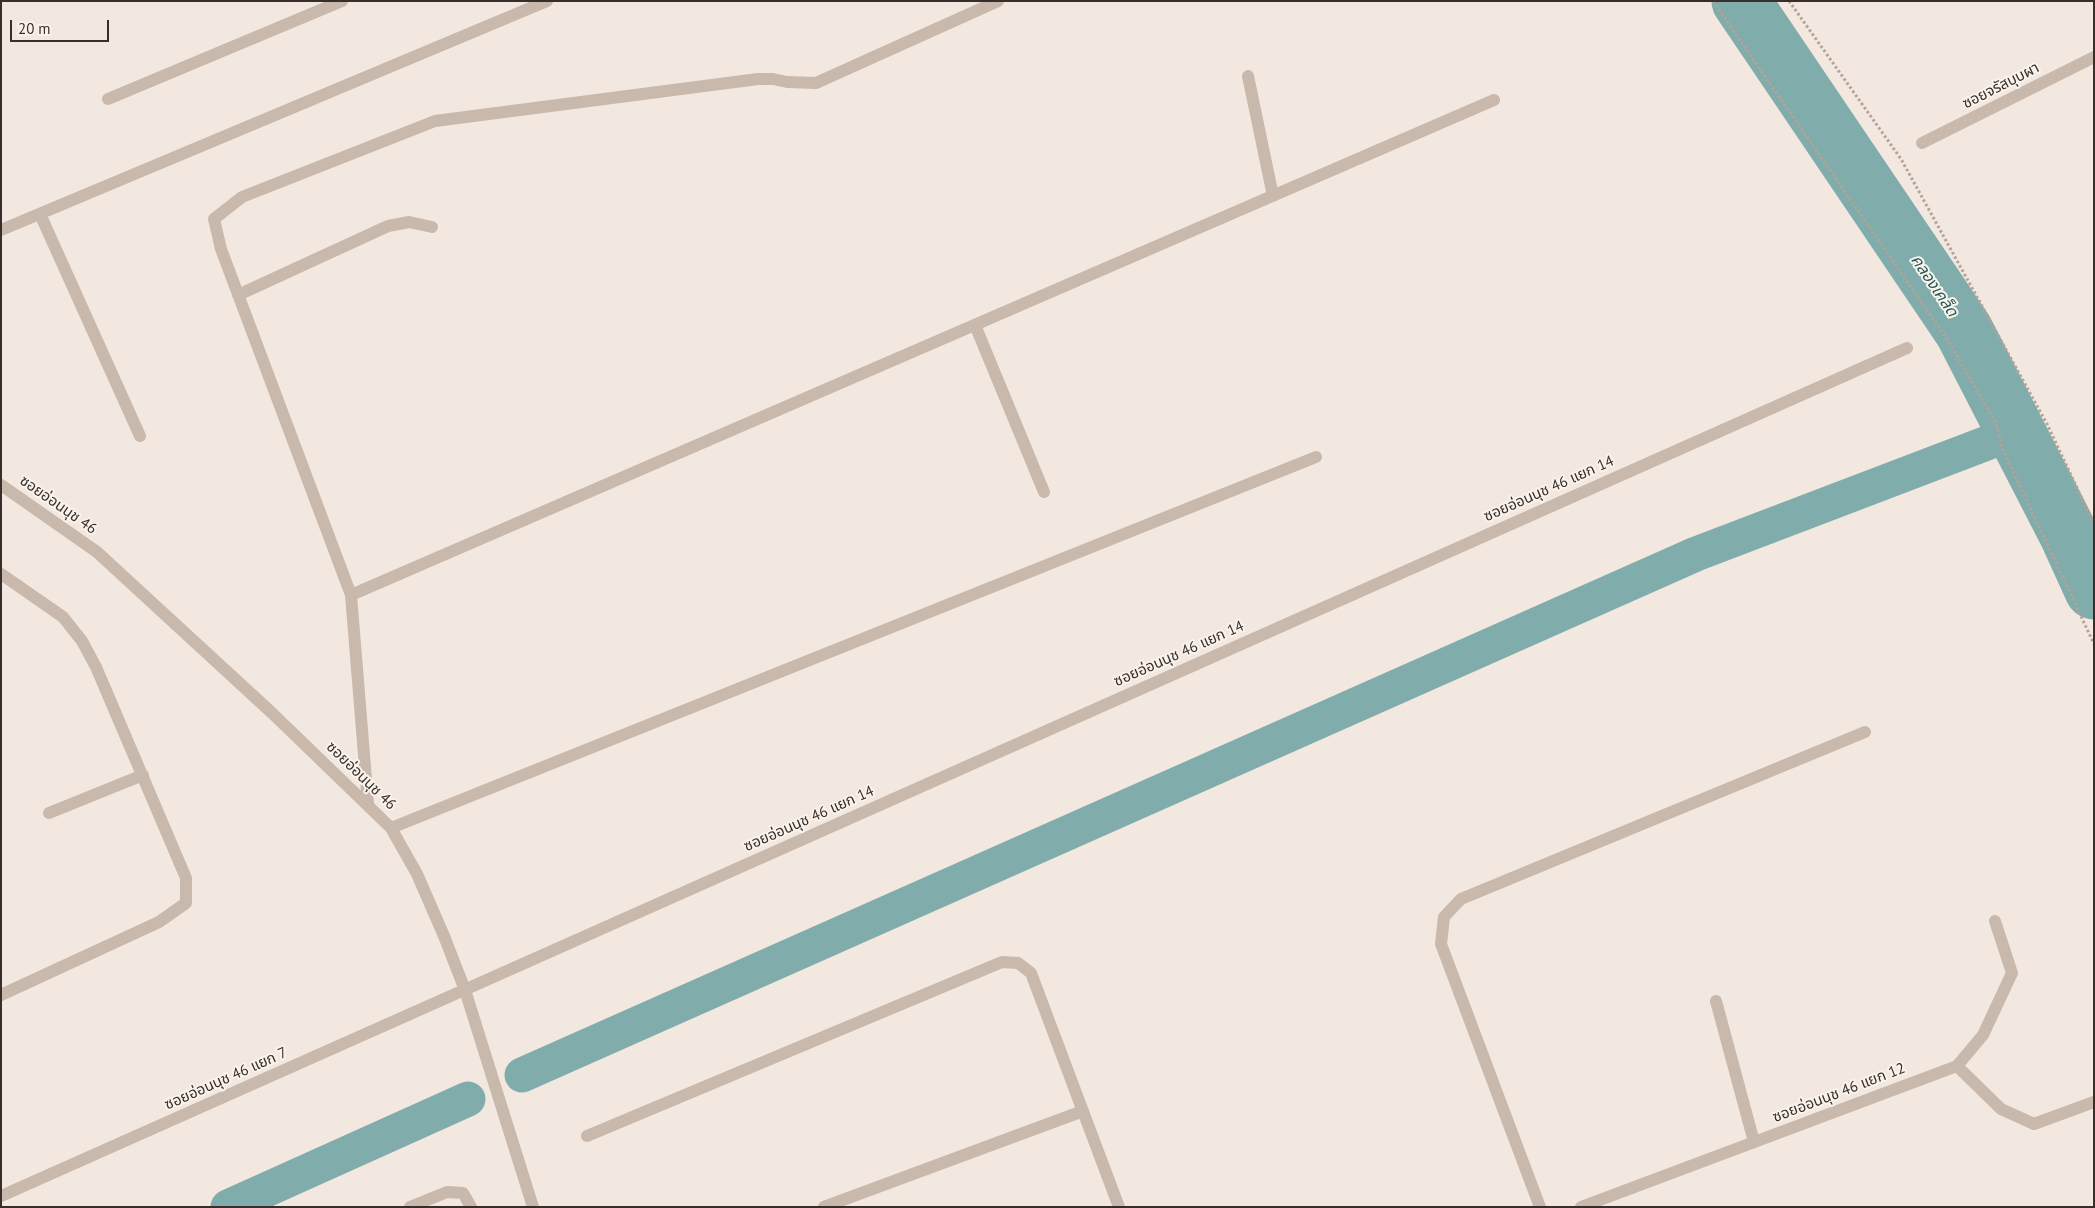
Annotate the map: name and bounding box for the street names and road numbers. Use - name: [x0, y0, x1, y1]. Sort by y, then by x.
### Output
- street label: ซอยจรัสบุบผา: [1960, 59, 2042, 113]
- street label: ซอยอ่อนนุช 46 แยก 14: [1481, 452, 1617, 526]
- street label: ซอยอ่อนนุช 46: [16, 472, 100, 538]
- street label: ซอยอ่อนนุช 46 แยก 14: [1111, 617, 1247, 691]
- street label: ซอยอ่อนนุช 46: [322, 738, 400, 814]
- street label: ซอยอ่อนนุช 46 แยก 14: [741, 782, 877, 856]
- street label: ซอยอ่อนนุช 46 แยก 7: [162, 1044, 290, 1114]
- street label: ซอยอ่อนนุช 46 แยก 12: [1770, 1059, 1908, 1127]

